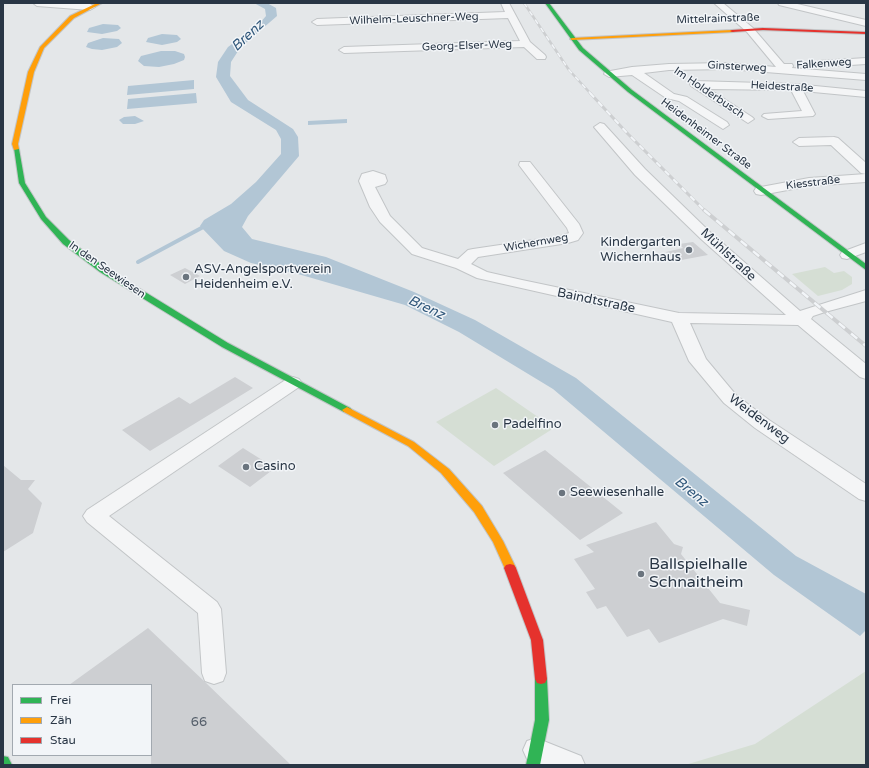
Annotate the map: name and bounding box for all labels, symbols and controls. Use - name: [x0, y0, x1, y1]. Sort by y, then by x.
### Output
- street label: Wilhelm-Leuschner-Weg: [349, 10, 479, 28]
- street label: Mittelrainstraße: [676, 11, 760, 27]
- water label: Brenz: [228, 17, 268, 55]
- street label: Georg-Elser-Weg: [422, 38, 512, 54]
- street label: Falkenweg: [796, 55, 852, 73]
- street label: Ginsterweg: [707, 59, 767, 75]
- street label: Im Holderbusch: [671, 64, 747, 122]
- street label: Heidestraße: [750, 79, 814, 95]
- street label: Heidenheimer Straße: [658, 96, 754, 172]
- street label: Kiesstraße: [785, 173, 841, 193]
- street label: Mühlstraße: [697, 225, 759, 285]
- street label: Wichernweg: [503, 231, 569, 255]
- place label: Kindergarten Wichernhaus: [600, 235, 681, 266]
- street label: In den Seewiesen: [66, 239, 148, 301]
- marker: Kindergarten Wichernhaus: [684, 245, 694, 255]
- place label: ASV-Angelsportverein Heidenheim e.V.: [194, 262, 331, 293]
- marker: ASV-Angelsportverein Heidenheim e.V.: [181, 272, 191, 282]
- street label: Baindtstraße: [556, 285, 636, 317]
- water label: Brenz: [405, 292, 447, 324]
- street label: Weidenweg: [725, 391, 793, 447]
- place label: Padelfino: [503, 417, 562, 433]
- marker: Padelfino: [490, 420, 500, 430]
- place label: Casino: [254, 459, 296, 475]
- marker: Casino: [241, 462, 251, 472]
- water label: Brenz: [671, 473, 711, 511]
- place label: Seewiesenhalle: [570, 485, 664, 501]
- marker: Seewiesenhalle: [557, 488, 567, 498]
- place label: Ballspielhalle Schnaitheim: [649, 555, 748, 593]
- marker: Ballspielhalle Schnaitheim: [636, 569, 646, 579]
- legend: [12, 684, 152, 756]
- text: Frei: [50, 693, 71, 707]
- text: Zäh: [50, 713, 72, 727]
- house number: 66: [191, 715, 207, 731]
- text: Stau: [50, 733, 76, 747]

